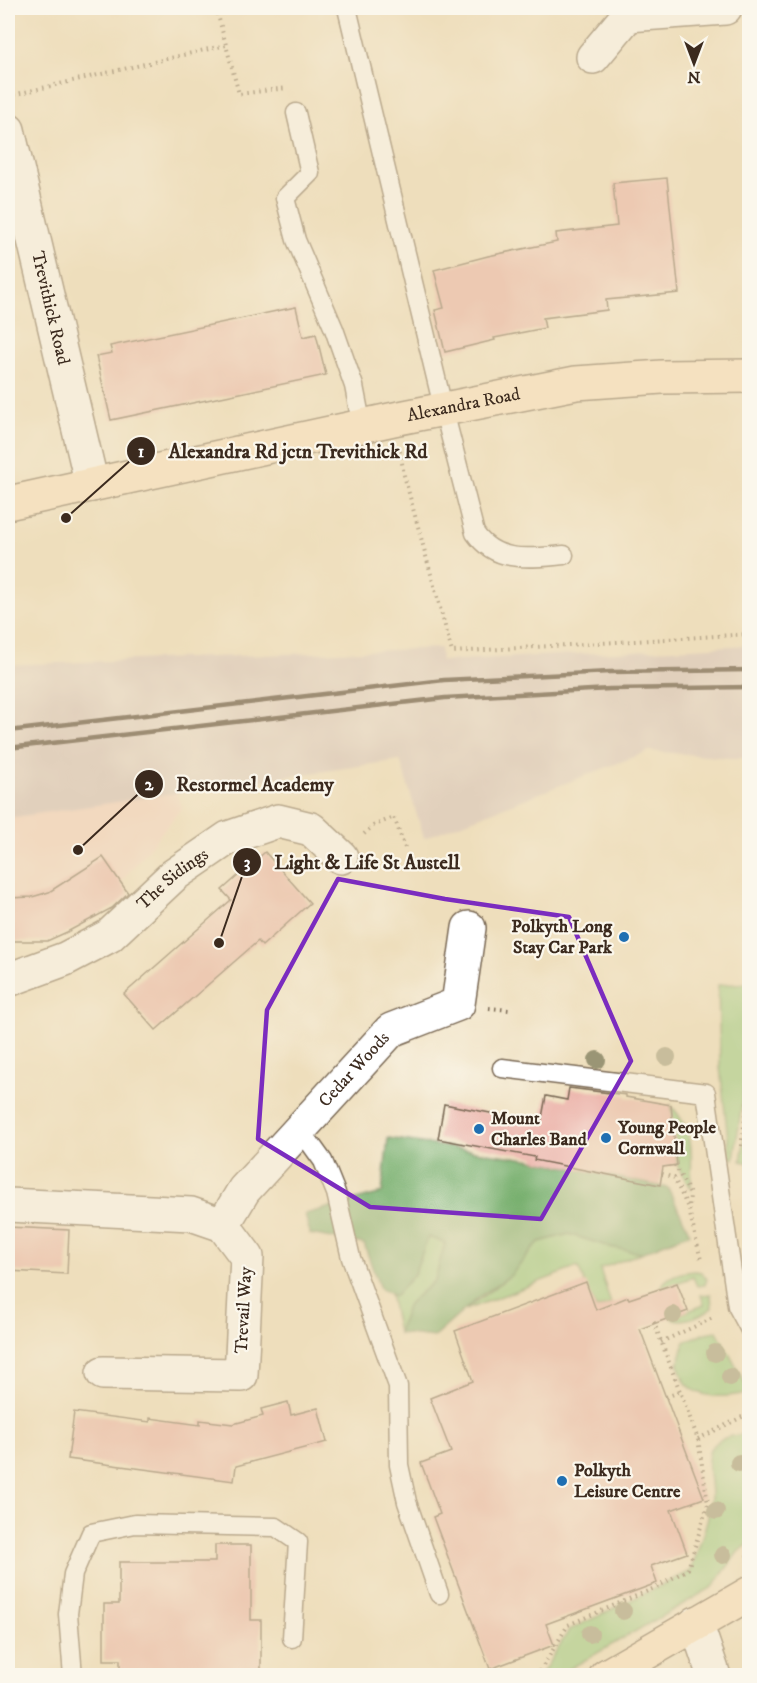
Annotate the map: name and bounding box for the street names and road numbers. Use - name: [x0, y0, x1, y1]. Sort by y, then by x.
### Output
- street label: Trevithick Road: [26, 249, 74, 367]
- street label: Alexandra Road: [405, 383, 522, 427]
- street label: The Sidings: [132, 844, 213, 915]
- street label: Cedar Woods: [314, 1027, 395, 1112]
- street label: Trevail Way: [231, 1266, 257, 1354]

